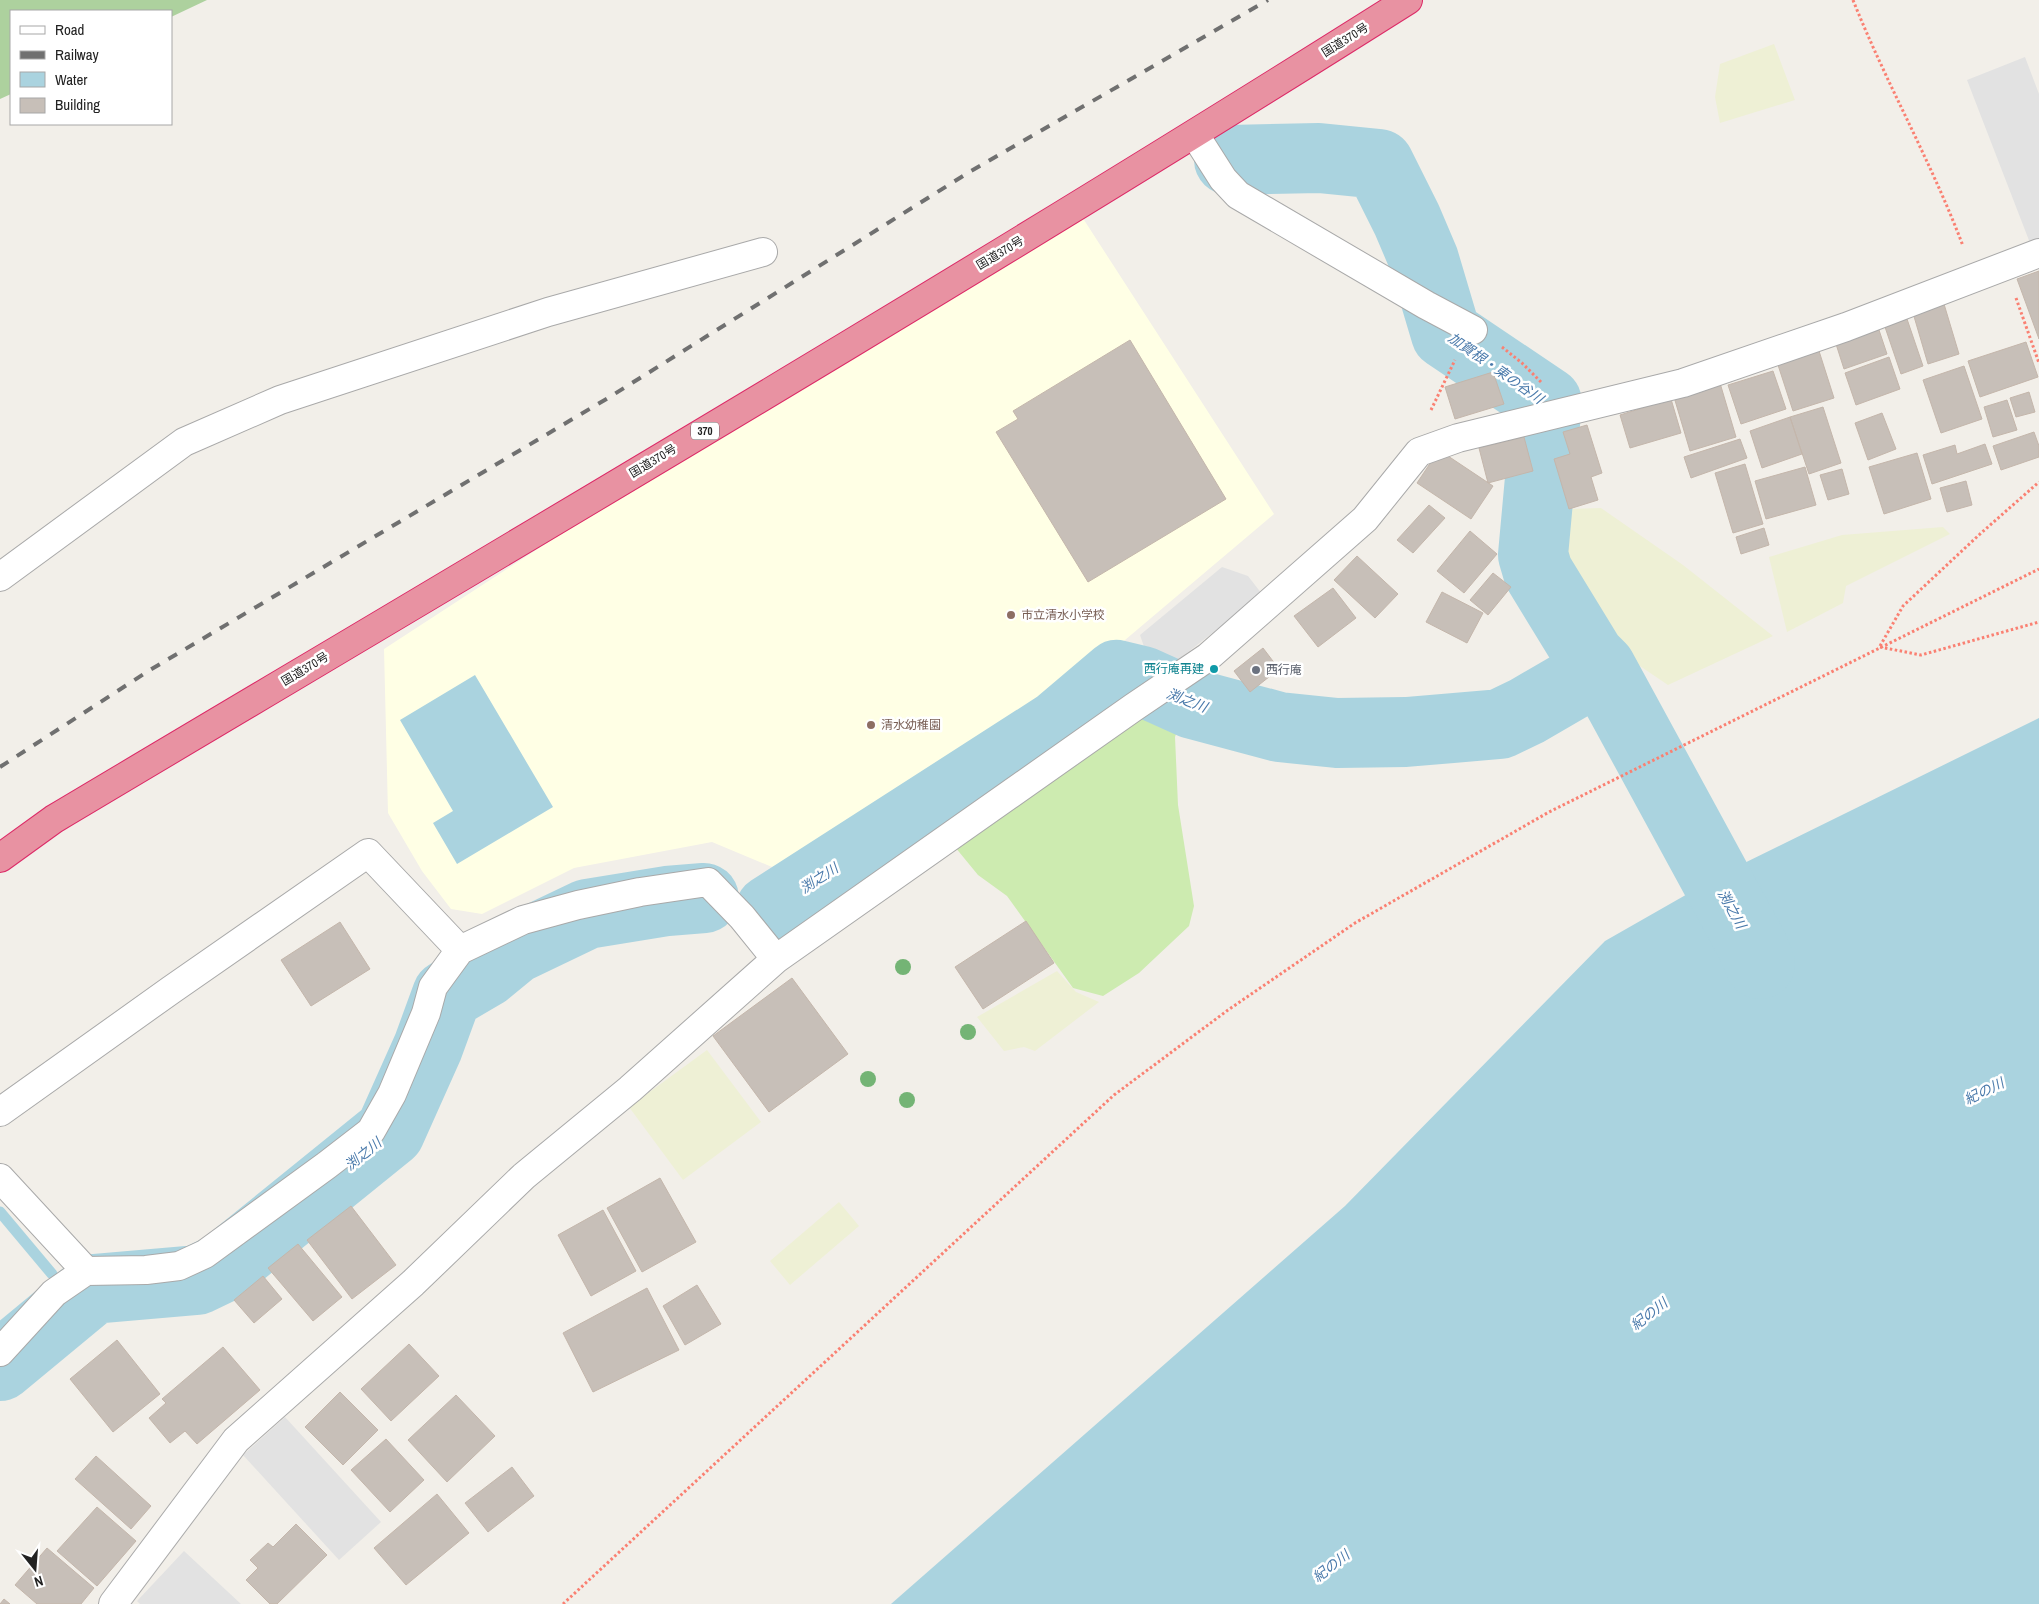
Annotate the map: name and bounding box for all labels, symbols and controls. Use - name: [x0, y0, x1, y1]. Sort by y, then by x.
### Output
- legend: [10, 10, 172, 125]
- text: Road: [55, 19, 84, 40]
- street label: 国道370号: [1319, 19, 1371, 61]
- text: Railway: [55, 44, 100, 65]
- text: Water: [55, 69, 87, 90]
- text: Building: [55, 94, 100, 115]
- street label: 国道370号: [973, 233, 1027, 273]
- water label: 加賀根・東の谷川: [1445, 329, 1549, 409]
- road number: 370: [691, 422, 719, 440]
- street label: 国道370号: [626, 441, 680, 481]
- place label: 市立清水小学校: [1021, 607, 1105, 623]
- marker: 市立清水小学校: [1005, 609, 1017, 621]
- street label: 国道370号: [278, 649, 332, 689]
- place label: 西行庵再建: [1144, 661, 1204, 677]
- place label: 西行庵: [1266, 662, 1302, 678]
- marker: 西行庵再建: [1208, 663, 1220, 675]
- marker: 西行庵: [1250, 664, 1262, 676]
- water label: 渕之川: [1164, 684, 1212, 717]
- place label: 清水幼稚園: [881, 717, 941, 733]
- marker: 清水幼稚園: [865, 719, 877, 731]
- water label: 渕之川: [796, 858, 843, 897]
- water label: 渕之川: [1714, 886, 1751, 933]
- water label: 紀の川: [1961, 1073, 2009, 1108]
- water label: 渕之川: [341, 1133, 387, 1174]
- water label: 紀の川: [1627, 1293, 1673, 1334]
- north arrow: [10, 1544, 60, 1594]
- water label: 紀の川: [1309, 1545, 1355, 1586]
- text: N: [32, 1572, 45, 1591]

